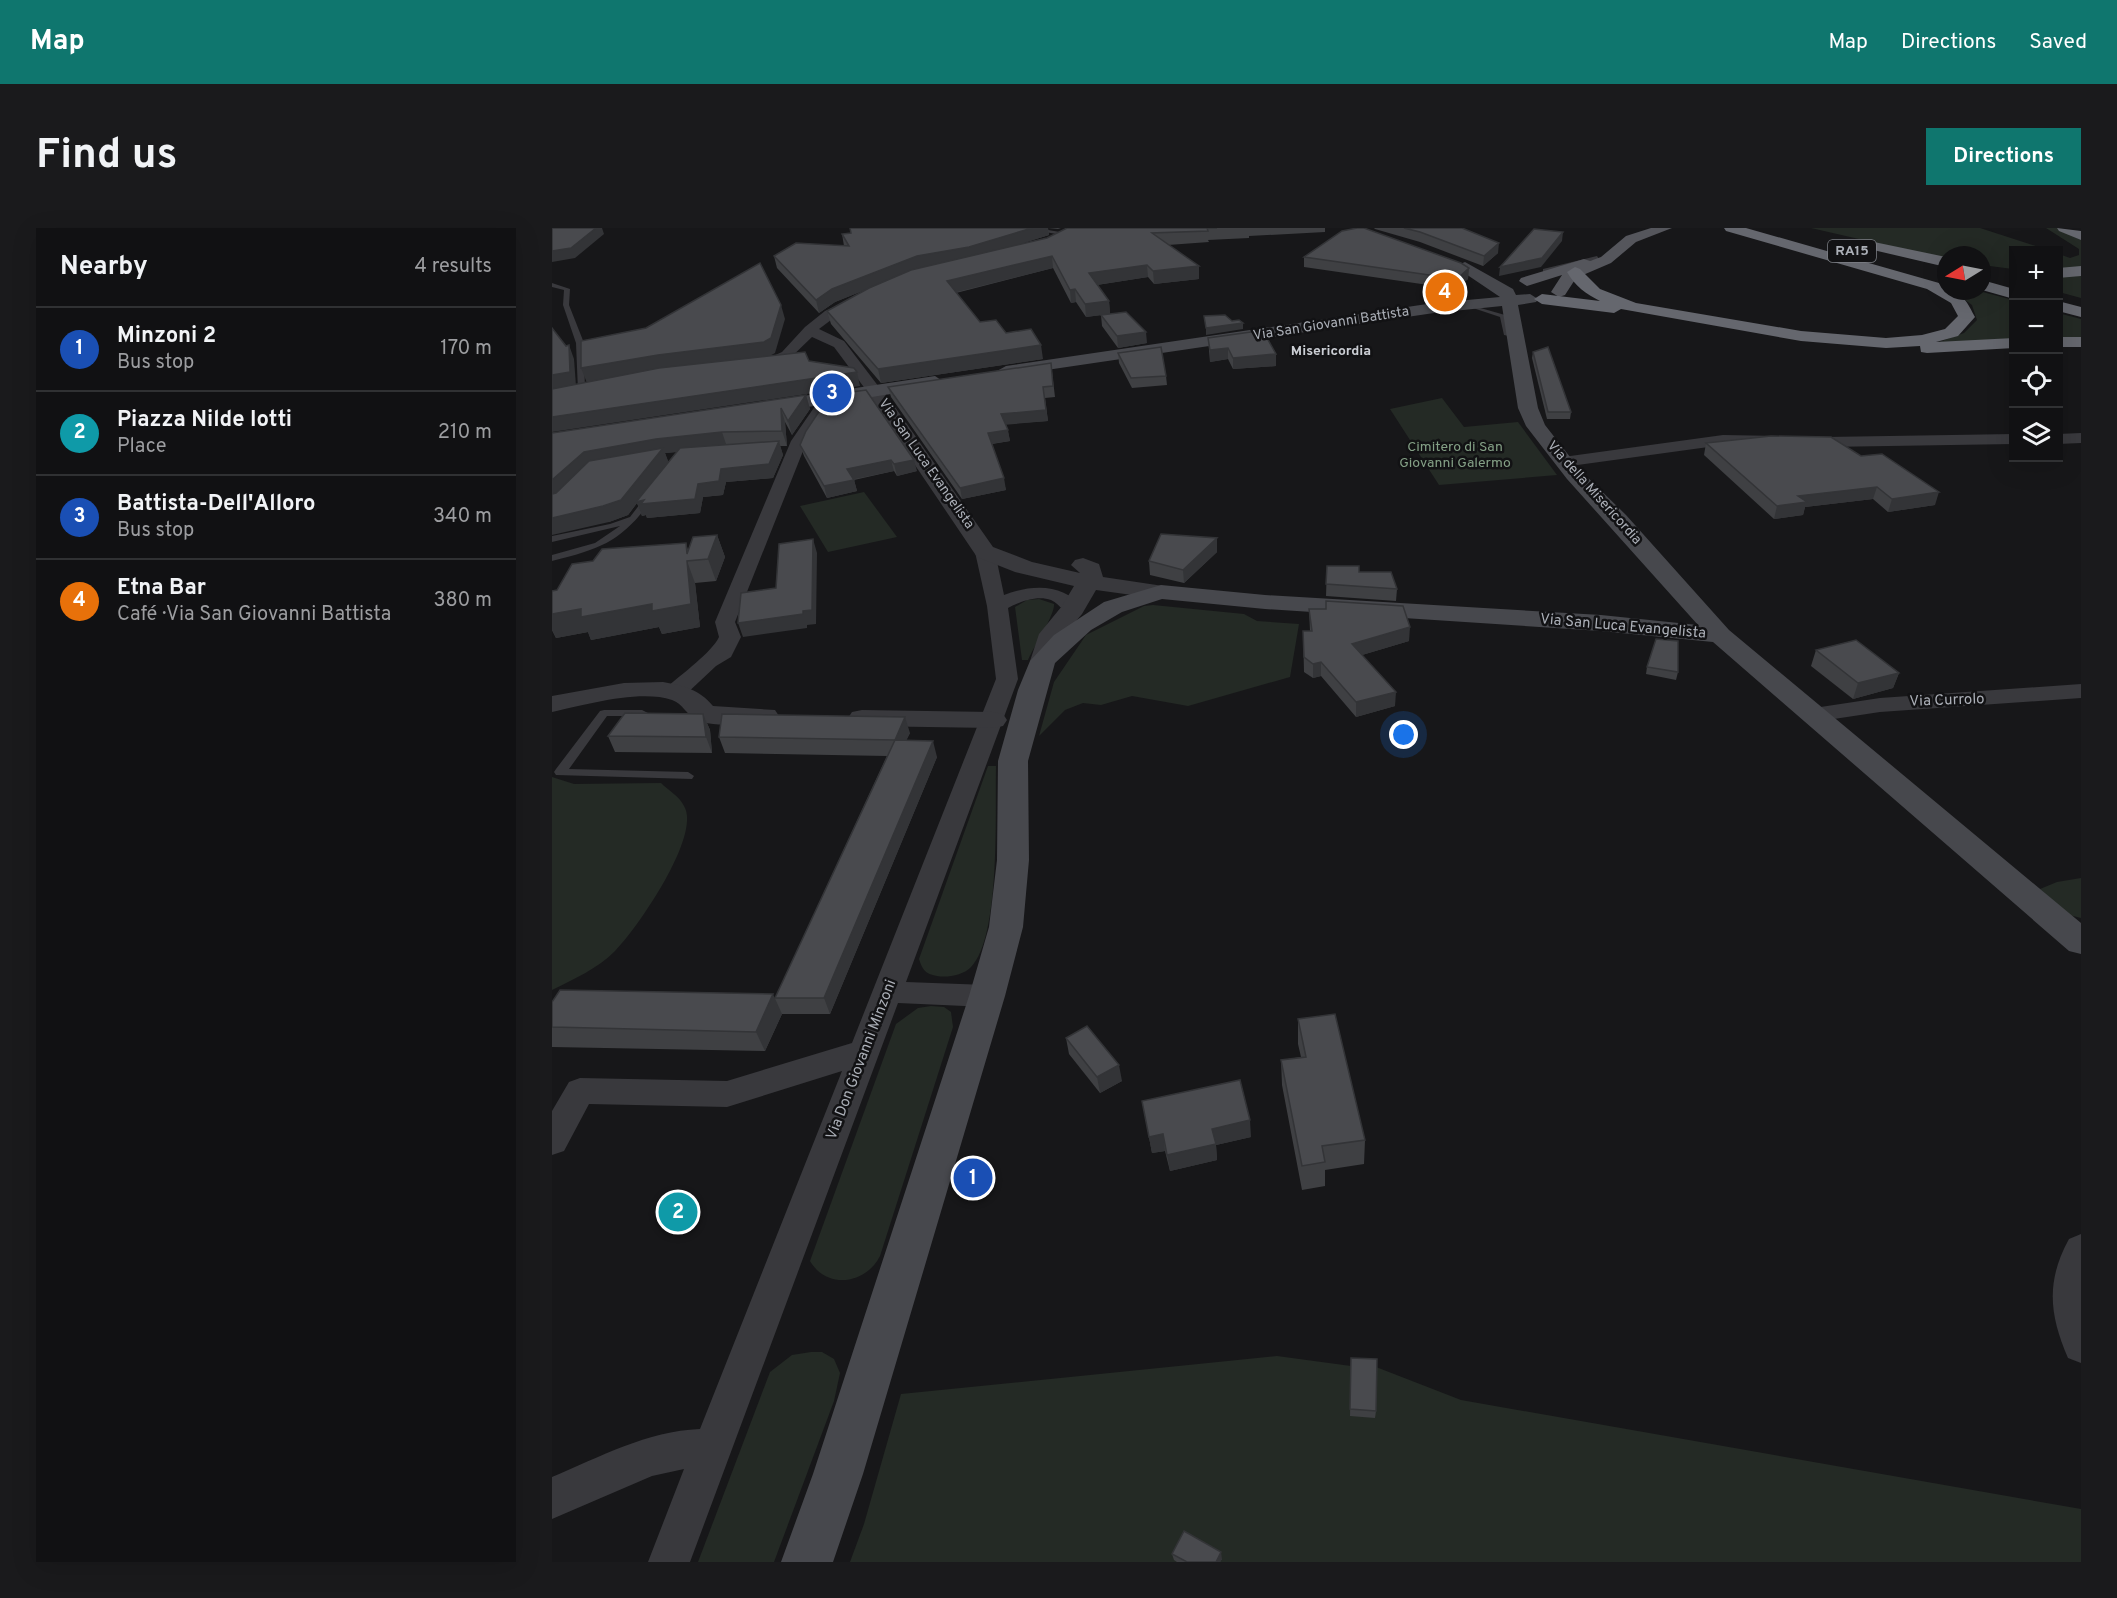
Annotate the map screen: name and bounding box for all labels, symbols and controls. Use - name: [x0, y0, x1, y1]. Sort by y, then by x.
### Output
- text: Map: [30, 24, 85, 60]
- text: Map: [1828, 29, 1868, 56]
- text: Directions: [1901, 29, 1996, 56]
- text: Saved: [2029, 29, 2087, 56]
- button: Directions: [1926, 128, 2081, 185]
- text: Find us: [36, 130, 177, 183]
- road number: RA15: [1828, 240, 1876, 262]
- north arrow: [1937, 246, 1991, 300]
- map controls: [2009, 246, 2063, 462]
- button: +: [2009, 246, 2063, 300]
- text: Nearby: [60, 251, 148, 284]
- text: 4 results: [415, 254, 492, 280]
- pin: 4: [1426, 270, 1464, 314]
- button: −: [2009, 300, 2063, 354]
- street label: Via San Giovanni Battista: [1252, 303, 1410, 345]
- text: Minzoni 2: [117, 323, 216, 350]
- text: 1: [76, 336, 84, 362]
- text: 170 m: [440, 336, 492, 362]
- district label: Misericordia: [1291, 343, 1371, 360]
- text: Bus stop: [117, 350, 194, 376]
- button: locate: [2009, 354, 2063, 408]
- pin: 3: [812, 370, 852, 416]
- street label: Via San Luca Evangelista: [875, 396, 977, 532]
- text: Piazza Nilde Iotti: [117, 407, 292, 434]
- button: layers: [2009, 408, 2063, 462]
- text: 2: [73, 420, 86, 446]
- text: 210 m: [438, 420, 492, 446]
- text: Place: [117, 434, 167, 460]
- street label: Via della Misericordia: [1543, 438, 1645, 548]
- park label: Cimitero di San Giovanni Galermo: [1399, 439, 1511, 472]
- text: Battista-Dell'Alloro: [117, 491, 315, 518]
- text: 3: [74, 504, 86, 530]
- text: 340 m: [433, 504, 492, 530]
- text: Bus stop: [117, 518, 194, 544]
- text: Etna Bar: [117, 575, 206, 602]
- text: 4: [73, 588, 86, 614]
- text: 380 m: [433, 588, 492, 614]
- text: Café · Via San Giovanni Battista: [117, 602, 391, 628]
- street label: Via San Luca Evangelista: [1539, 610, 1707, 644]
- street label: Via Currolo: [1909, 690, 1985, 712]
- your location: [1389, 720, 1418, 749]
- street label: Via Don Giovanni Minzoni: [823, 977, 901, 1143]
- pin: 1: [954, 1156, 992, 1200]
- pin: 2: [658, 1190, 698, 1234]

